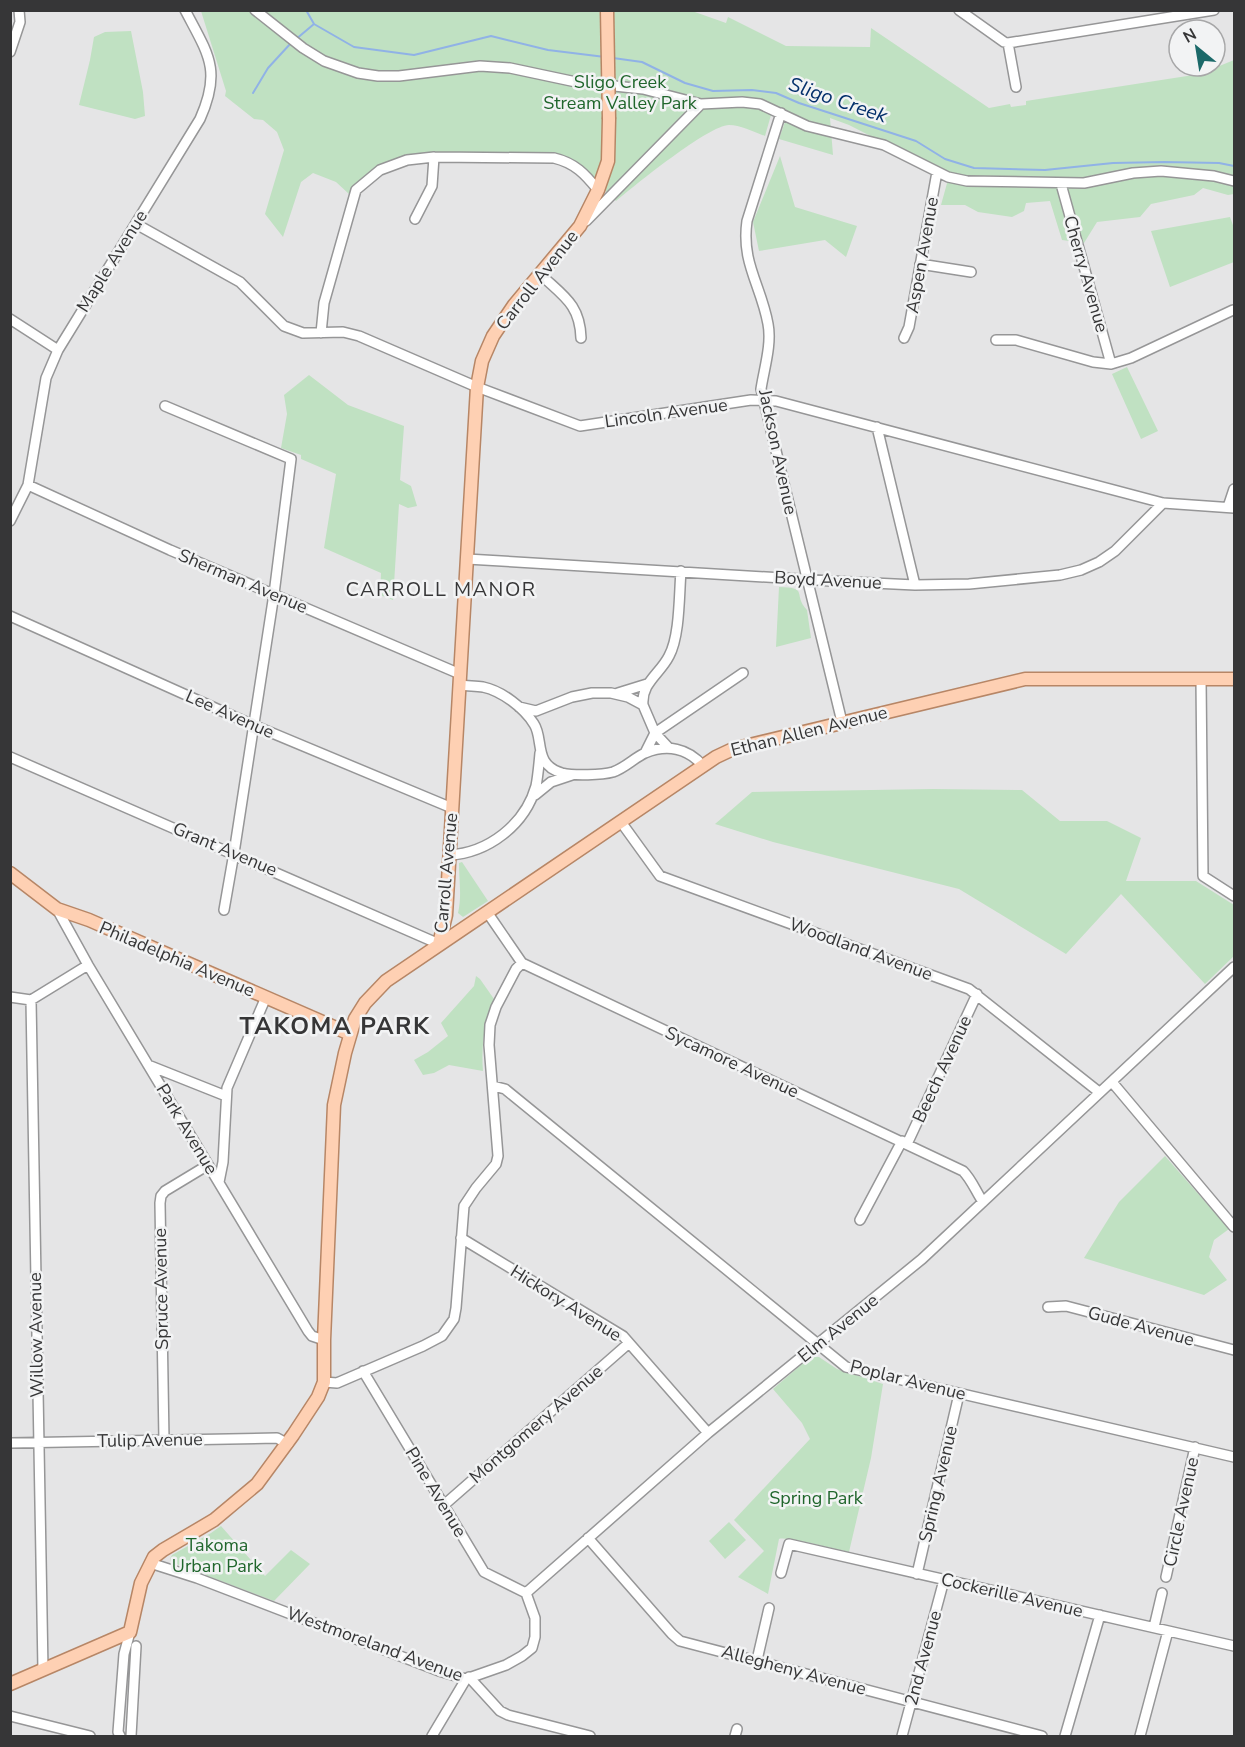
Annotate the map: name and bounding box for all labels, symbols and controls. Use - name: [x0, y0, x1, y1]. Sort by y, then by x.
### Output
- north arrow: [1167, 18, 1227, 78]
- text: N: [1179, 23, 1201, 48]
- park label: Sligo Creek Stream Valley Park: [543, 70, 698, 115]
- water label: Sligo Creek: [785, 71, 892, 130]
- street label: Aspen Avenue: [900, 195, 944, 315]
- street label: Maple Avenue: [71, 205, 153, 317]
- street label: Cherry Avenue: [1058, 213, 1114, 335]
- street label: Carroll Avenue: [490, 225, 584, 335]
- street label: Jackson Avenue: [753, 386, 803, 517]
- street label: Lincoln Avenue: [603, 393, 729, 433]
- street label: Sherman Avenue: [175, 543, 311, 619]
- street label: Boyd Avenue: [774, 565, 882, 595]
- district label: CARROLL MANOR: [345, 576, 537, 603]
- street label: Lee Avenue: [182, 684, 278, 744]
- street label: Ethan Allen Avenue: [728, 700, 890, 762]
- street label: Carroll Avenue: [429, 812, 463, 934]
- street label: Grant Avenue: [169, 816, 281, 882]
- street label: Woodland Avenue: [786, 912, 936, 986]
- street label: Philadelphia Avenue: [96, 915, 258, 1003]
- district label: TAKOMA PARK: [240, 1010, 430, 1042]
- street label: Beech Avenue: [907, 1011, 977, 1127]
- street label: Sycamore Avenue: [661, 1020, 803, 1104]
- street label: Park Avenue: [150, 1079, 224, 1179]
- street label: Spruce Avenue: [148, 1228, 174, 1350]
- street label: Hickory Avenue: [506, 1259, 626, 1347]
- street label: Willow Avenue: [23, 1272, 49, 1398]
- street label: Elm Avenue: [793, 1288, 883, 1368]
- street label: Gude Avenue: [1085, 1300, 1197, 1352]
- street label: Poplar Avenue: [848, 1354, 968, 1406]
- street label: Montgomery Avenue: [464, 1359, 608, 1489]
- street label: Spring Avenue: [913, 1423, 963, 1545]
- street label: Tulip Avenue: [97, 1427, 203, 1453]
- street label: Pine Avenue: [400, 1442, 472, 1542]
- street label: Circle Avenue: [1158, 1455, 1204, 1569]
- park label: Spring Park: [769, 1486, 864, 1510]
- park label: Takoma Urban Park: [172, 1533, 263, 1578]
- street label: Cockerille Avenue: [939, 1567, 1085, 1623]
- street label: Westmoreland Avenue: [284, 1601, 466, 1687]
- street label: 2nd Avenue: [899, 1608, 947, 1708]
- street label: Allegheny Avenue: [719, 1639, 869, 1701]

